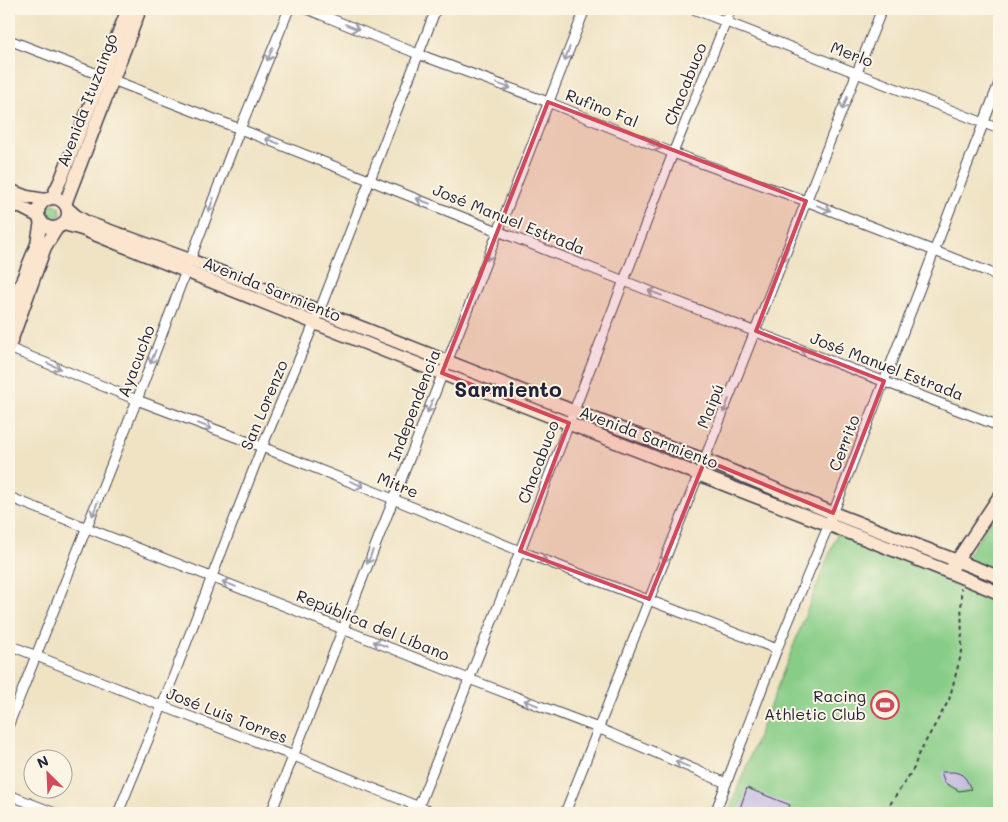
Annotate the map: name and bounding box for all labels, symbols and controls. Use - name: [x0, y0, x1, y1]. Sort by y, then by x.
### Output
- one-way arrow: [344, 23, 359, 32]
- street label: Avenida Ituzaingó: [51, 30, 122, 169]
- street label: Merlo: [828, 36, 877, 71]
- street label: Chacabuco: [658, 39, 711, 128]
- one-way arrow: [265, 46, 275, 61]
- one-way arrow: [562, 46, 571, 61]
- one-way arrow: [496, 82, 511, 91]
- street label: Rufino Fal: [563, 83, 642, 132]
- one-way arrow: [840, 95, 850, 110]
- one-way arrow: [265, 136, 280, 145]
- one-way arrow: [647, 141, 662, 151]
- street label: José Manuel Estrada: [430, 178, 589, 259]
- one-way arrow: [416, 196, 431, 205]
- one-way arrow: [206, 197, 215, 212]
- one-way arrow: [816, 204, 831, 213]
- one-way arrow: [484, 246, 493, 262]
- one-way arrow: [780, 246, 790, 261]
- street label: Avenida Sarmiento: [200, 251, 344, 326]
- one-way arrow: [648, 288, 664, 297]
- street label: Ayacucho: [112, 322, 159, 400]
- street label: José Manuel Estrada: [808, 327, 967, 404]
- street label: Independencia: [383, 346, 444, 464]
- one-way arrow: [800, 346, 815, 355]
- one-way arrow: [148, 349, 158, 364]
- street label: San Lorenzo: [235, 356, 292, 453]
- one-way arrow: [46, 362, 61, 371]
- district label: Sarmiento: [454, 375, 562, 402]
- street label: Maipú: [691, 380, 728, 431]
- one-way arrow: [424, 398, 433, 413]
- one-way arrow: [721, 398, 731, 413]
- street label: Avenida Sarmiento: [577, 400, 721, 473]
- street label: Cerrito: [823, 412, 864, 474]
- street label: Chacabuco: [512, 417, 563, 506]
- one-way arrow: [197, 421, 212, 431]
- street label: Mitre: [374, 467, 422, 502]
- one-way arrow: [349, 481, 364, 490]
- one-way arrow: [89, 501, 98, 516]
- one-way arrow: [660, 548, 670, 563]
- one-way arrow: [365, 549, 375, 564]
- one-way arrow: [532, 554, 547, 563]
- one-way arrow: [221, 579, 237, 588]
- street label: República del Líbano: [293, 584, 453, 665]
- one-way arrow: [372, 639, 388, 648]
- street label: José Luis Torres: [164, 682, 291, 747]
- place label: Racing Athletic Club: [764, 685, 866, 724]
- sports icon: Racing Athletic Club: [870, 690, 900, 720]
- one-way arrow: [524, 698, 539, 707]
- north arrow: [22, 750, 72, 800]
- text: N: [34, 751, 51, 773]
- one-way arrow: [675, 758, 690, 768]

